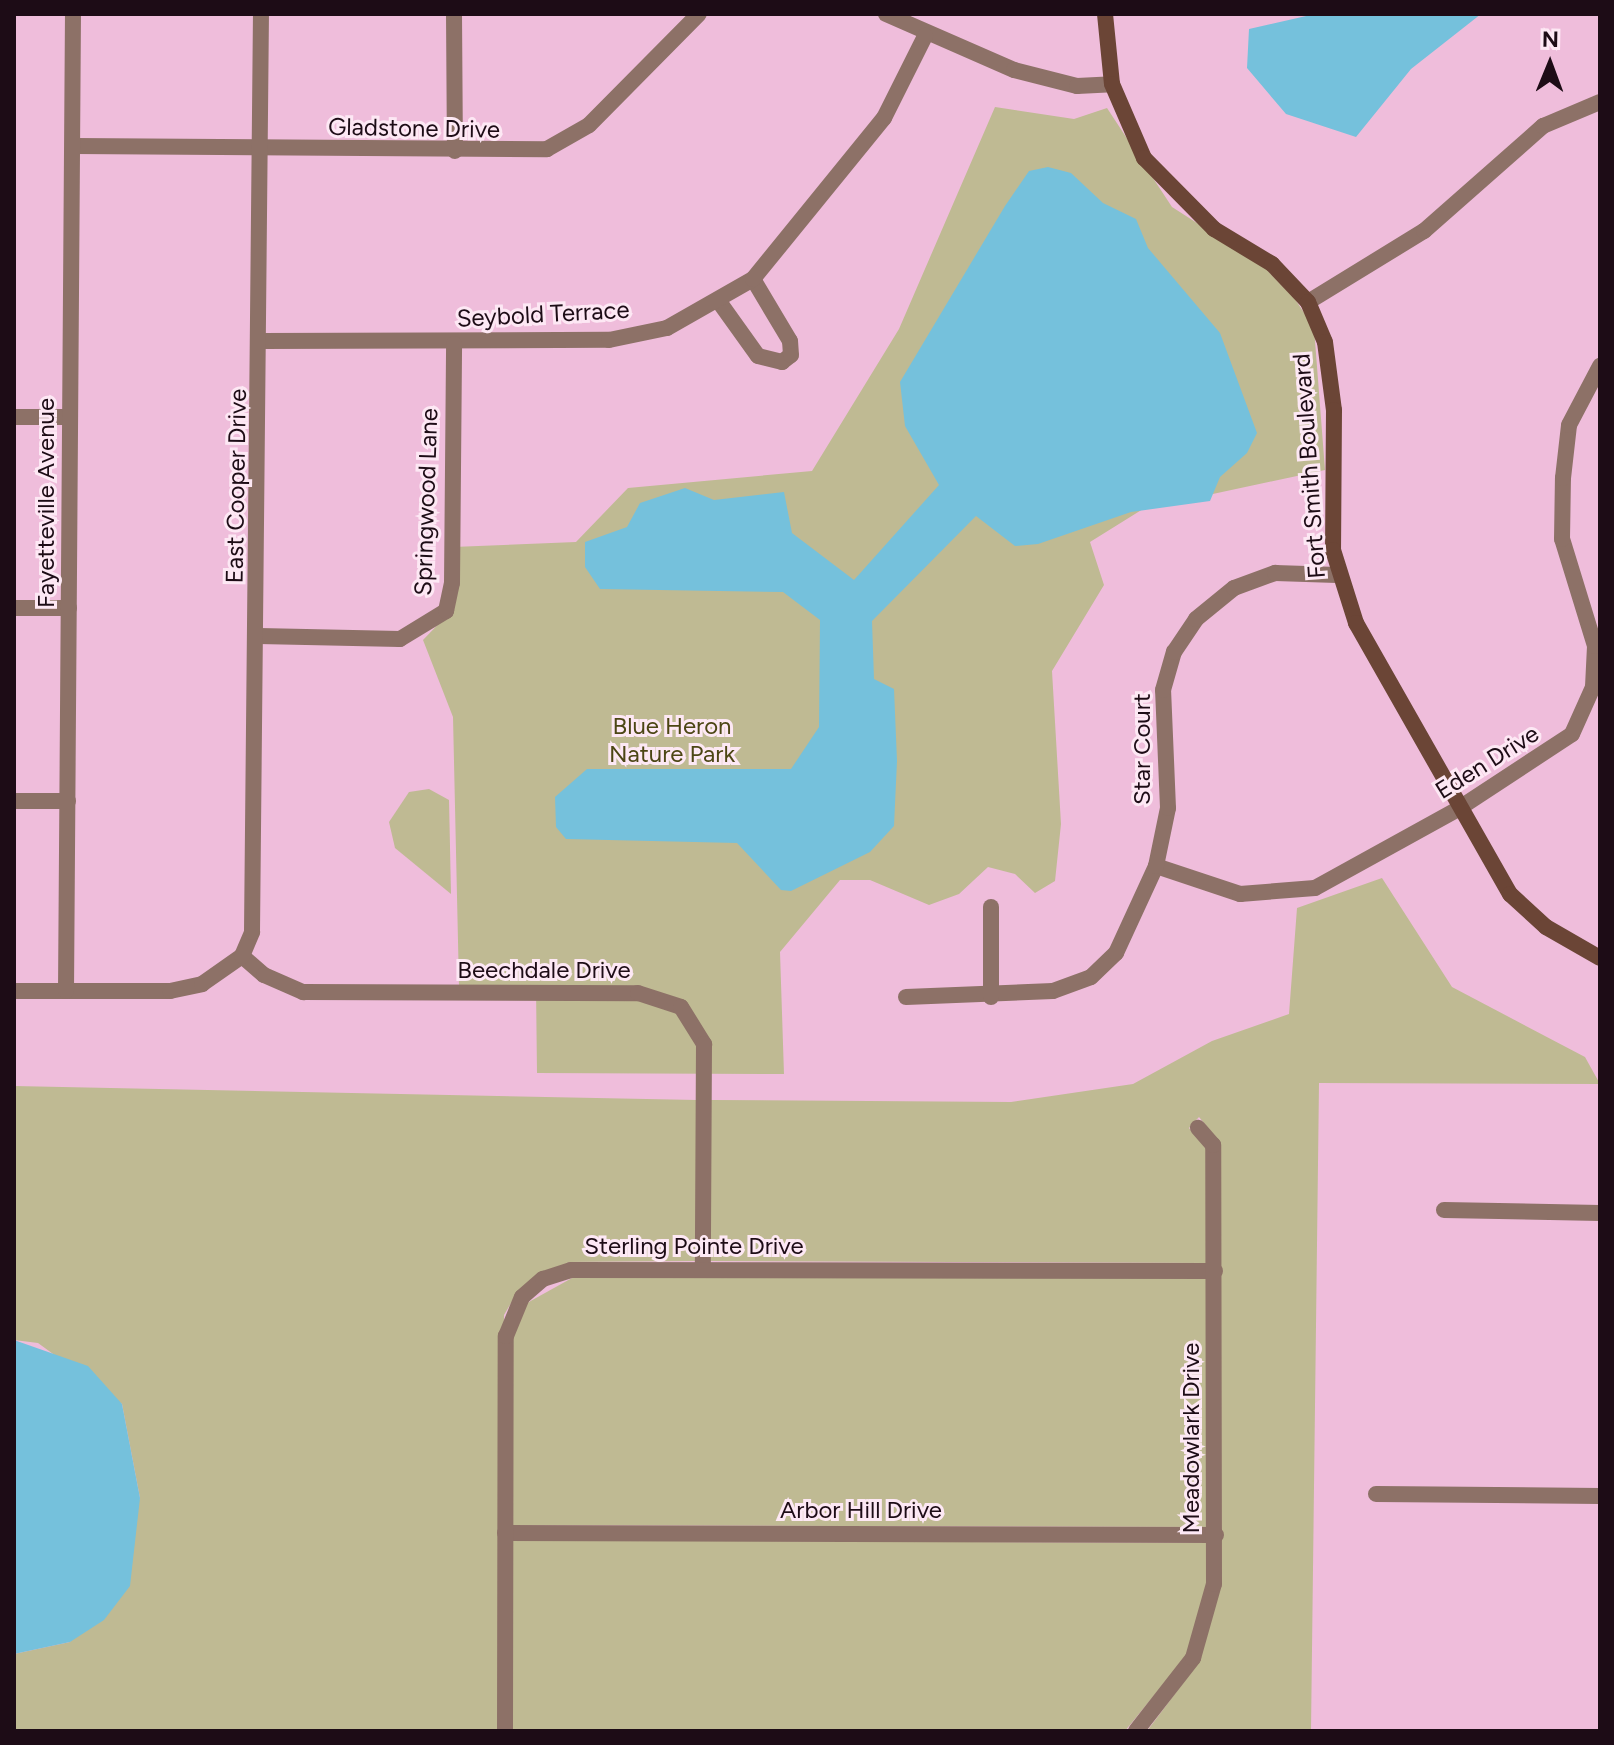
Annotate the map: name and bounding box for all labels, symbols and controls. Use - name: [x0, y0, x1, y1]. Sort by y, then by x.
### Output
- north arrow: [1510, 24, 1590, 104]
- text: N: [1542, 26, 1559, 53]
- street label: Gladstone Drive: [328, 112, 500, 144]
- street label: Seybold Terrace: [456, 295, 630, 333]
- street label: Fort Smith Boulevard: [1287, 352, 1331, 580]
- street label: East Cooper Drive: [220, 388, 252, 584]
- street label: Fayetteville Avenue: [32, 398, 60, 608]
- street label: Springwood Lane: [408, 408, 444, 596]
- street label: Star Court: [1128, 693, 1156, 805]
- park label: Blue Heron Nature Park: [609, 712, 735, 768]
- street label: Eden Drive: [1430, 719, 1544, 805]
- street label: Beechdale Drive: [457, 956, 631, 984]
- street label: Sterling Pointe Drive: [584, 1232, 804, 1260]
- street label: Meadowlark Drive: [1177, 1343, 1205, 1533]
- street label: Arbor Hill Drive: [780, 1496, 942, 1524]

